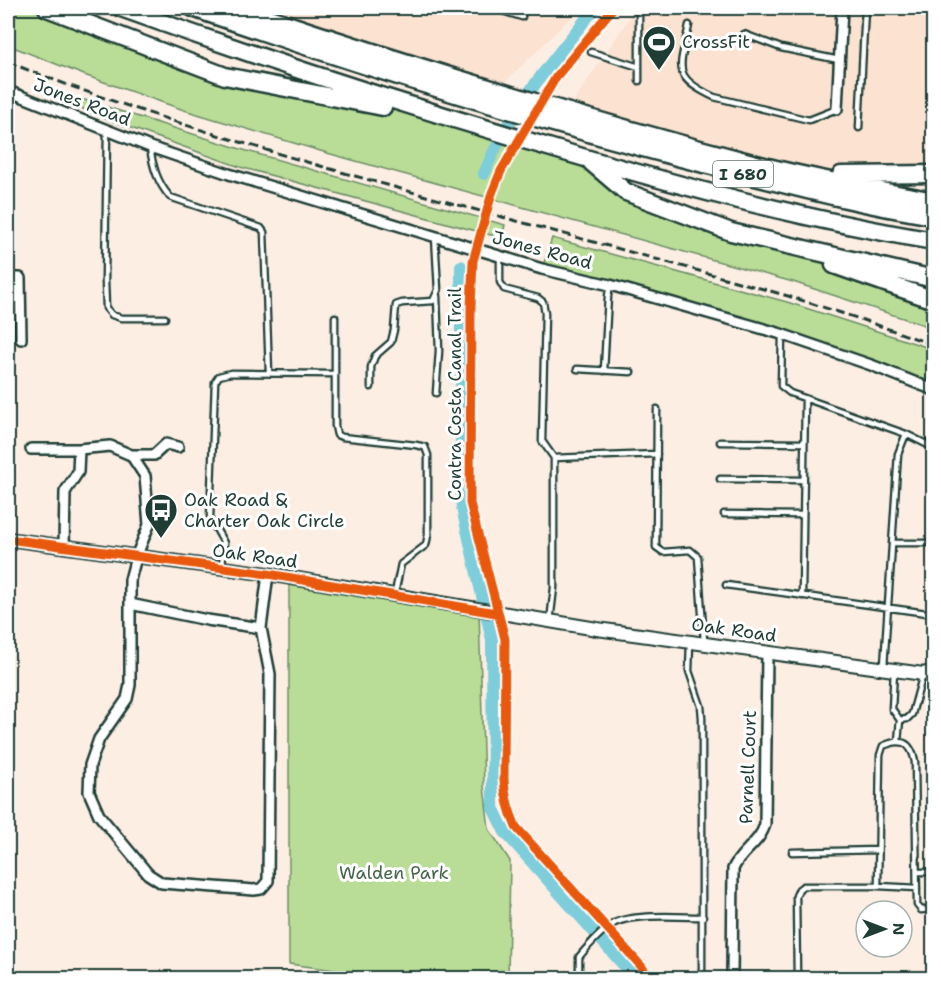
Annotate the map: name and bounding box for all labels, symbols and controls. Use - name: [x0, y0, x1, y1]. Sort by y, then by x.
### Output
- sports icon: CrossFit: [641, 24, 677, 71]
- place label: CrossFit: [682, 30, 750, 54]
- street label: Jones Road: [30, 72, 134, 132]
- road number: I 680: [713, 161, 773, 187]
- street label: Jones Road: [489, 225, 595, 275]
- street label: Contra Costa Canal Trail: [443, 287, 467, 501]
- place label: Oak Road & Charter Oak Circle: [184, 488, 344, 533]
- bus stop icon: Oak Road & Charter Oak Circle: [143, 492, 179, 539]
- street label: Oak Road: [211, 538, 299, 574]
- street label: Oak Road: [690, 612, 778, 648]
- street label: Parnell Court: [734, 710, 762, 824]
- park label: Walden Park: [339, 861, 449, 885]
- north arrow: [854, 899, 914, 959]
- text: N: [888, 923, 909, 935]

